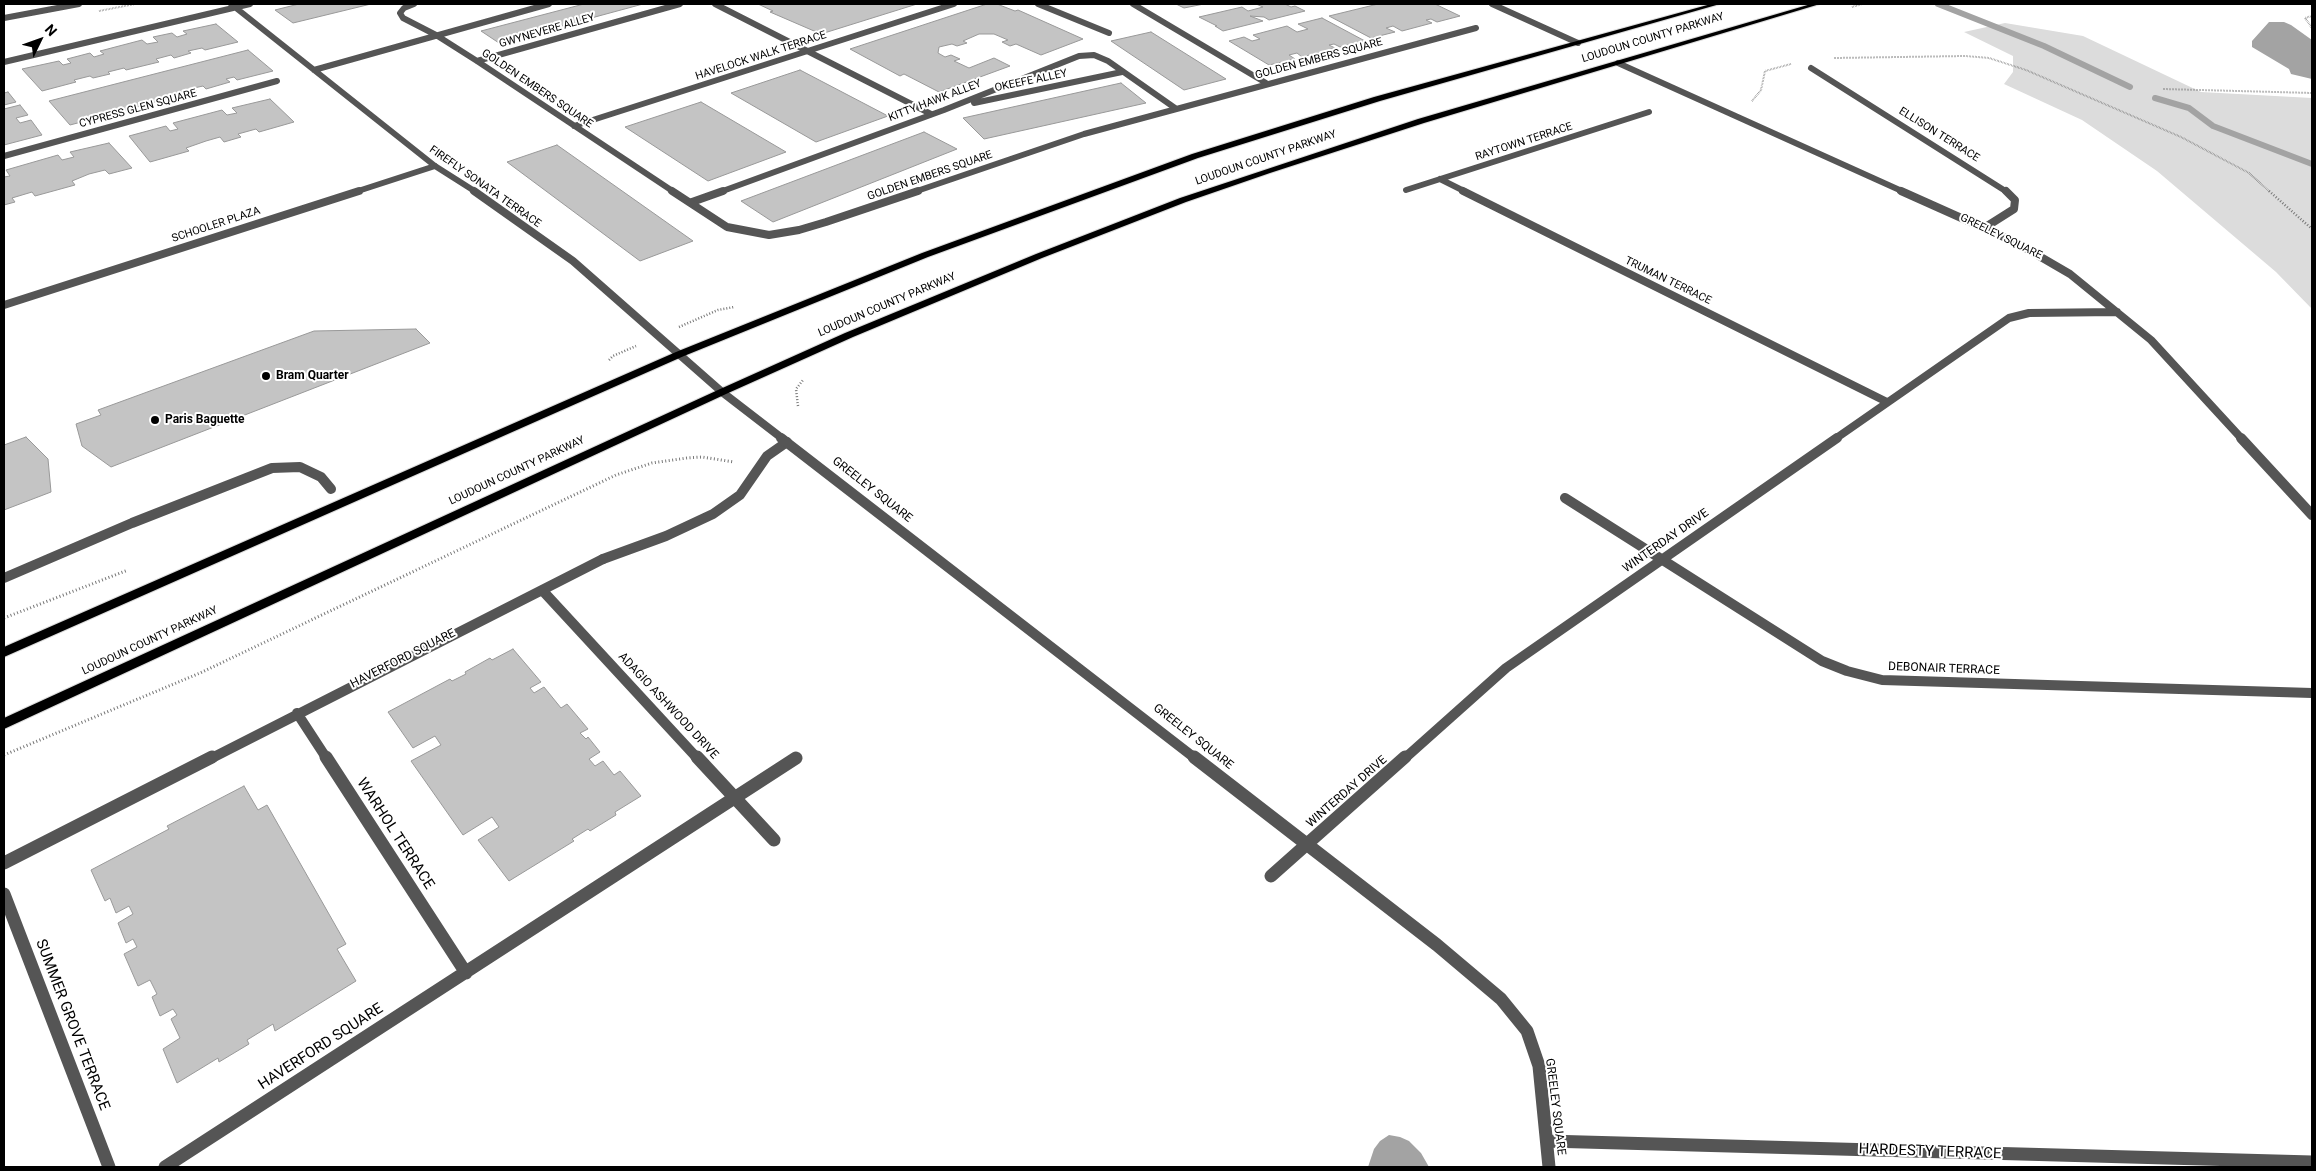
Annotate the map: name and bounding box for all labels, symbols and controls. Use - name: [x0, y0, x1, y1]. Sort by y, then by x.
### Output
- street label: LOUDOUN COUNTY PARKWAY: [1580, 10, 1726, 66]
- street label: GWYNEVERE ALLEY: [498, 11, 596, 51]
- north arrow: [15, 15, 65, 65]
- text: N: [42, 21, 60, 39]
- street label: HAVELOCK WALK TERRACE: [694, 29, 828, 83]
- street label: GOLDEN EMBERS SQUARE: [1254, 36, 1384, 82]
- street label: GOLDEN EMBERS SQUARE: [479, 47, 595, 131]
- street label: OKEEFE ALLEY: [993, 67, 1069, 95]
- street label: KITTY HAWK ALLEY: [887, 77, 983, 125]
- street label: CYPRESS GLEN SQUARE: [78, 87, 198, 131]
- street label: ELLISON TERRACE: [1896, 105, 1982, 165]
- street label: RAYTOWN TERRACE: [1474, 120, 1574, 164]
- street label: LOUDOUN COUNTY PARKWAY: [1194, 128, 1338, 188]
- street label: FIREFLY SONATA TERRACE: [426, 143, 544, 231]
- street label: GOLDEN EMBERS SQUARE: [866, 148, 994, 204]
- street label: SCHOOLER PLAZA: [170, 204, 262, 246]
- street label: GREELEY SQUARE: [1958, 211, 2044, 263]
- street label: TRUMAN TERRACE: [1622, 254, 1714, 308]
- street label: LOUDOUN COUNTY PARKWAY: [816, 270, 958, 340]
- place label: Bram Quarter: [276, 369, 349, 383]
- marker: Bram Quarter: [260, 370, 272, 382]
- place label: Paris Baguette: [165, 413, 245, 427]
- marker: Paris Baguette: [149, 414, 161, 426]
- street label: LOUDOUN COUNTY PARKWAY: [447, 434, 587, 508]
- street label: GREELEY SQUARE: [829, 454, 915, 526]
- street label: WINTERDAY DRIVE: [1620, 506, 1712, 576]
- street label: LOUDOUN COUNTY PARKWAY: [80, 604, 220, 678]
- street label: HAVERFORD SQUARE: [348, 626, 458, 692]
- street label: ADAGIO ASHWOOD DRIVE: [615, 650, 721, 762]
- street label: DEBONAIR TERRACE: [1888, 660, 2000, 678]
- street label: GREELEY SQUARE: [1150, 701, 1236, 773]
- street label: WINTERDAY DRIVE: [1304, 753, 1390, 831]
- street label: WARHOL TERRACE: [352, 775, 438, 893]
- street label: SUMMER GROVE TERRACE: [31, 937, 113, 1113]
- street label: HAVERFORD SQUARE: [255, 1000, 387, 1094]
- street label: GREELEY SQUARE: [1542, 1058, 1568, 1156]
- street label: HARDESTY TERRACE: [1858, 1141, 2002, 1163]

